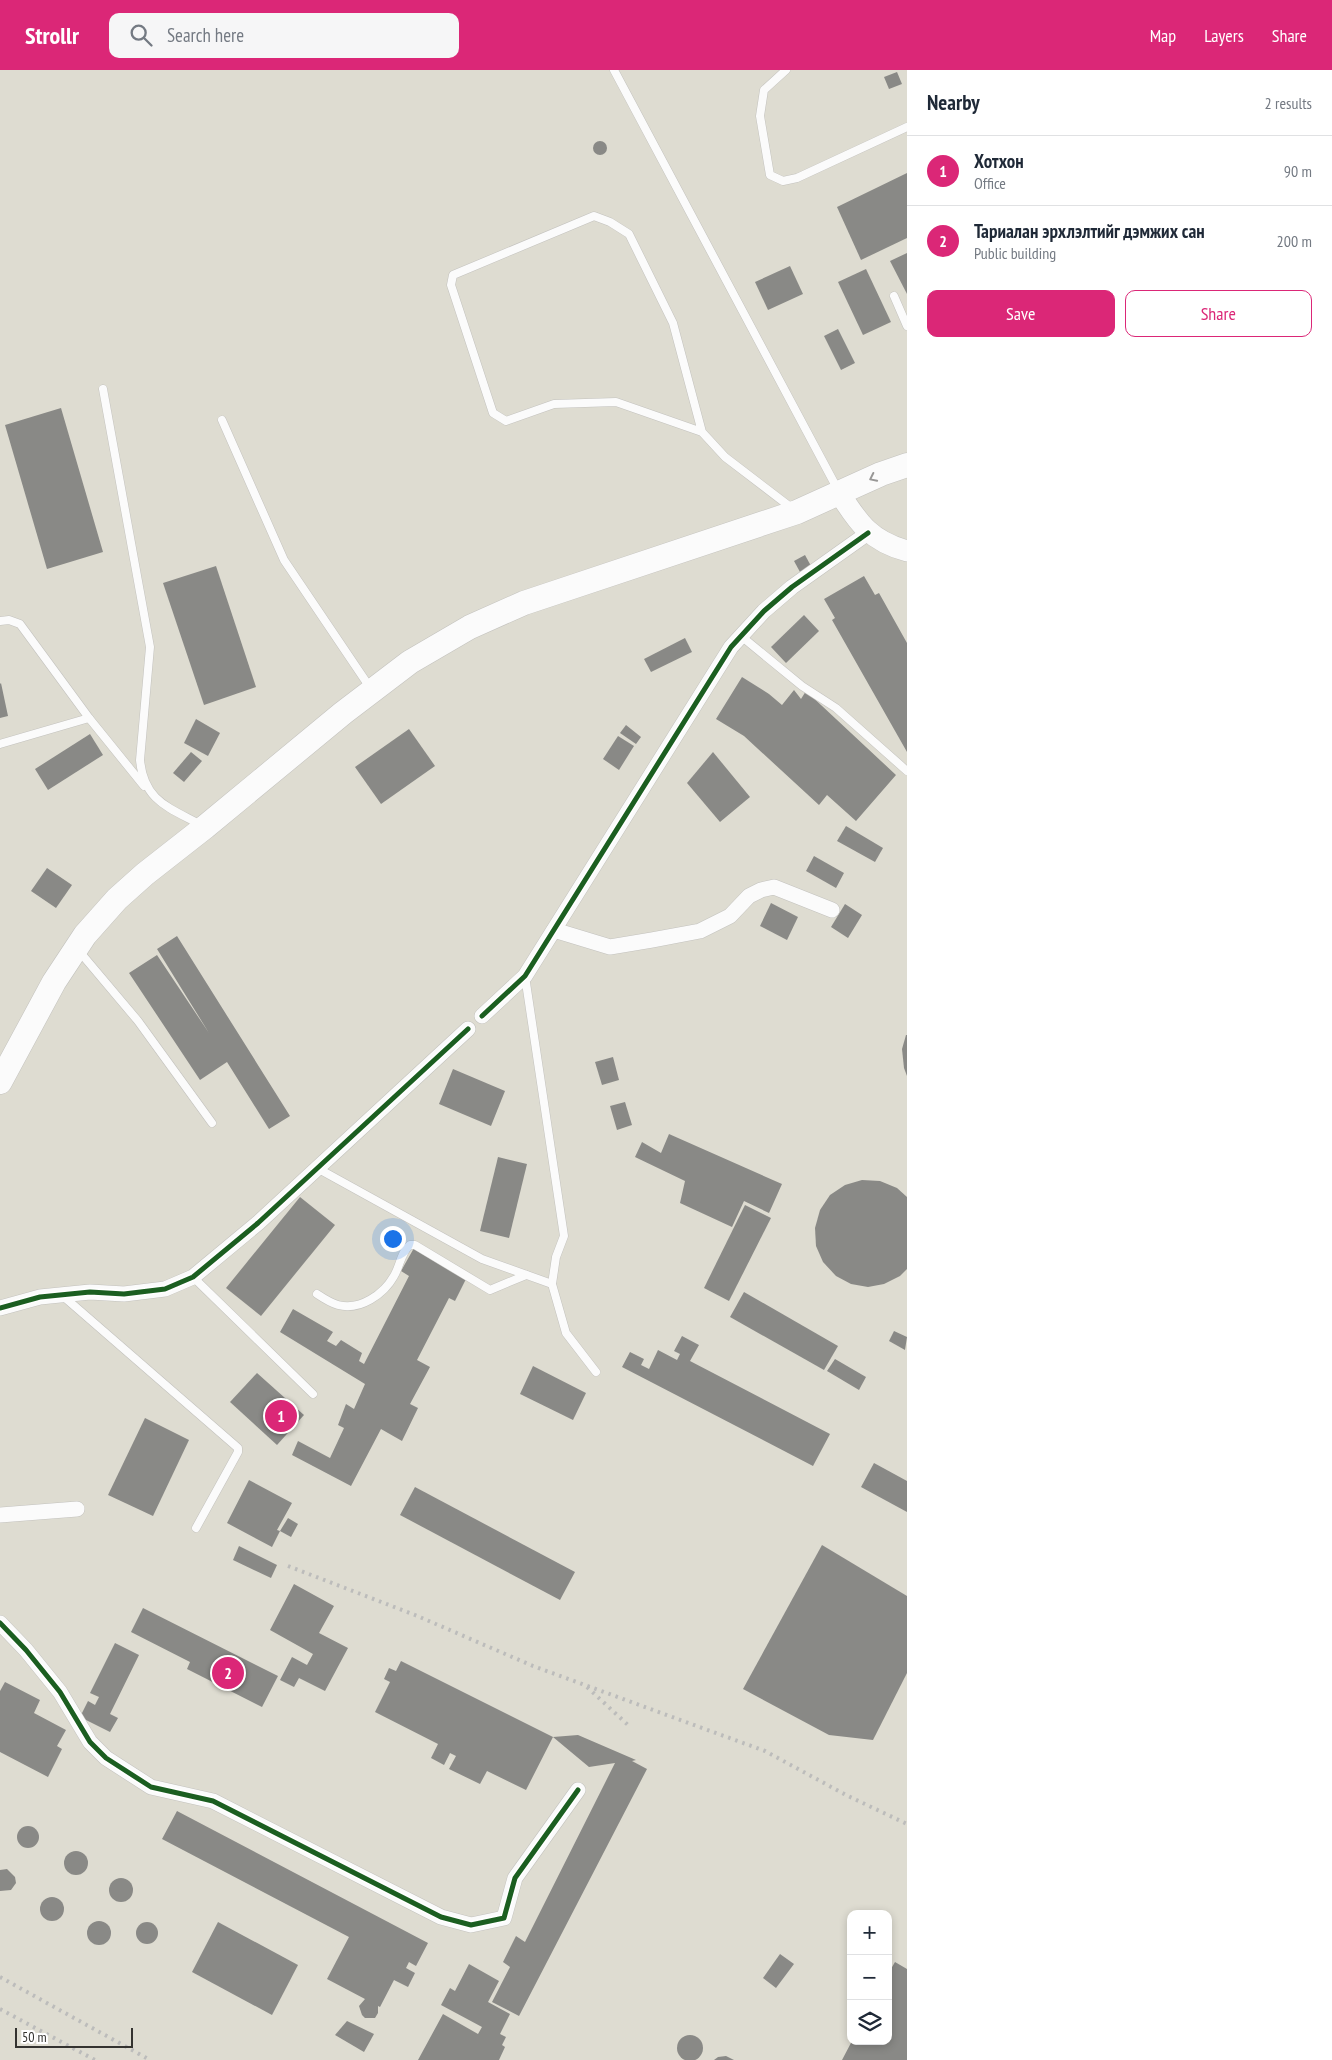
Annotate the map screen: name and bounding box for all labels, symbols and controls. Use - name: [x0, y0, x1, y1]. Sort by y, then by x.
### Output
- search box: [109, 13, 459, 58]
- text: Strollr: [25, 20, 79, 51]
- icon: search: [127, 21, 155, 49]
- text: Search here: [167, 23, 244, 47]
- text: Map: [1150, 24, 1176, 47]
- text: Layers: [1204, 24, 1244, 47]
- text: Share: [1272, 24, 1307, 47]
- text: Nearby: [927, 89, 980, 116]
- text: 2 results: [1265, 93, 1312, 113]
- text: Хотхон: [974, 149, 1024, 173]
- text: 1: [939, 161, 947, 181]
- text: 90 m: [1284, 161, 1312, 181]
- text: Office: [974, 173, 1006, 193]
- text: Тариалан эрхлэлтийг дэмжих сан: [974, 219, 1205, 243]
- text: 2: [939, 231, 947, 251]
- text: 200 m: [1277, 231, 1312, 251]
- text: Public building: [974, 243, 1056, 263]
- button: Save: [927, 290, 1115, 337]
- button: Share: [1125, 290, 1312, 337]
- one-way arrow: [869, 472, 878, 482]
- your location: [380, 1226, 406, 1252]
- pin: 1: [265, 1397, 297, 1435]
- pin: 2: [212, 1654, 244, 1692]
- map controls: [847, 1910, 892, 2045]
- button: +: [847, 1910, 892, 1955]
- button: −: [847, 1955, 892, 2000]
- button: layers: [847, 2000, 892, 2045]
- scale bar: [15, 2025, 132, 2048]
- text: 50 m: [22, 2028, 47, 2046]

